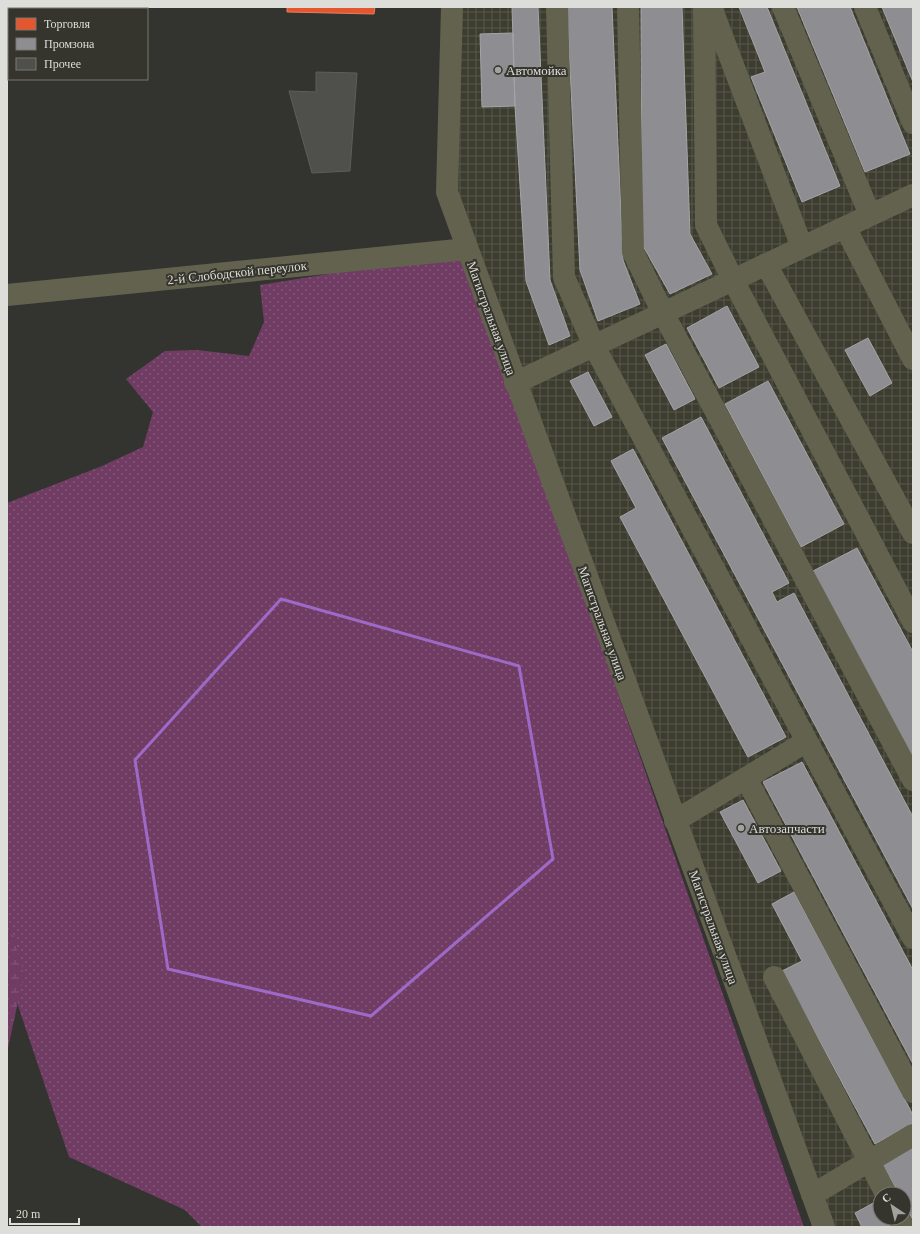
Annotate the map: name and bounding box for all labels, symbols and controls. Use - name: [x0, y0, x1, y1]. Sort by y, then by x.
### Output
- legend: [8, 8, 148, 80]
- text: Торговля: [44, 17, 91, 31]
- text: Промзона: [44, 37, 95, 51]
- text: Прочее: [44, 57, 81, 71]
- place label: Автомойка: [506, 63, 567, 78]
- marker: Автомойка: [493, 65, 503, 75]
- street label: 2-й Слободской переулок: [167, 258, 308, 287]
- street label: Магистральная улица: [464, 259, 519, 377]
- street label: Магистральная улица: [575, 564, 630, 682]
- place label: Автозапчасти: [749, 821, 825, 836]
- marker: Автозапчасти: [736, 823, 746, 833]
- street label: Магистральная улица: [686, 868, 741, 986]
- north arrow: [872, 1186, 912, 1226]
- text: С: [880, 1191, 893, 1205]
- scale bar: [10, 1200, 79, 1226]
- text: 20 m: [16, 1207, 41, 1221]

